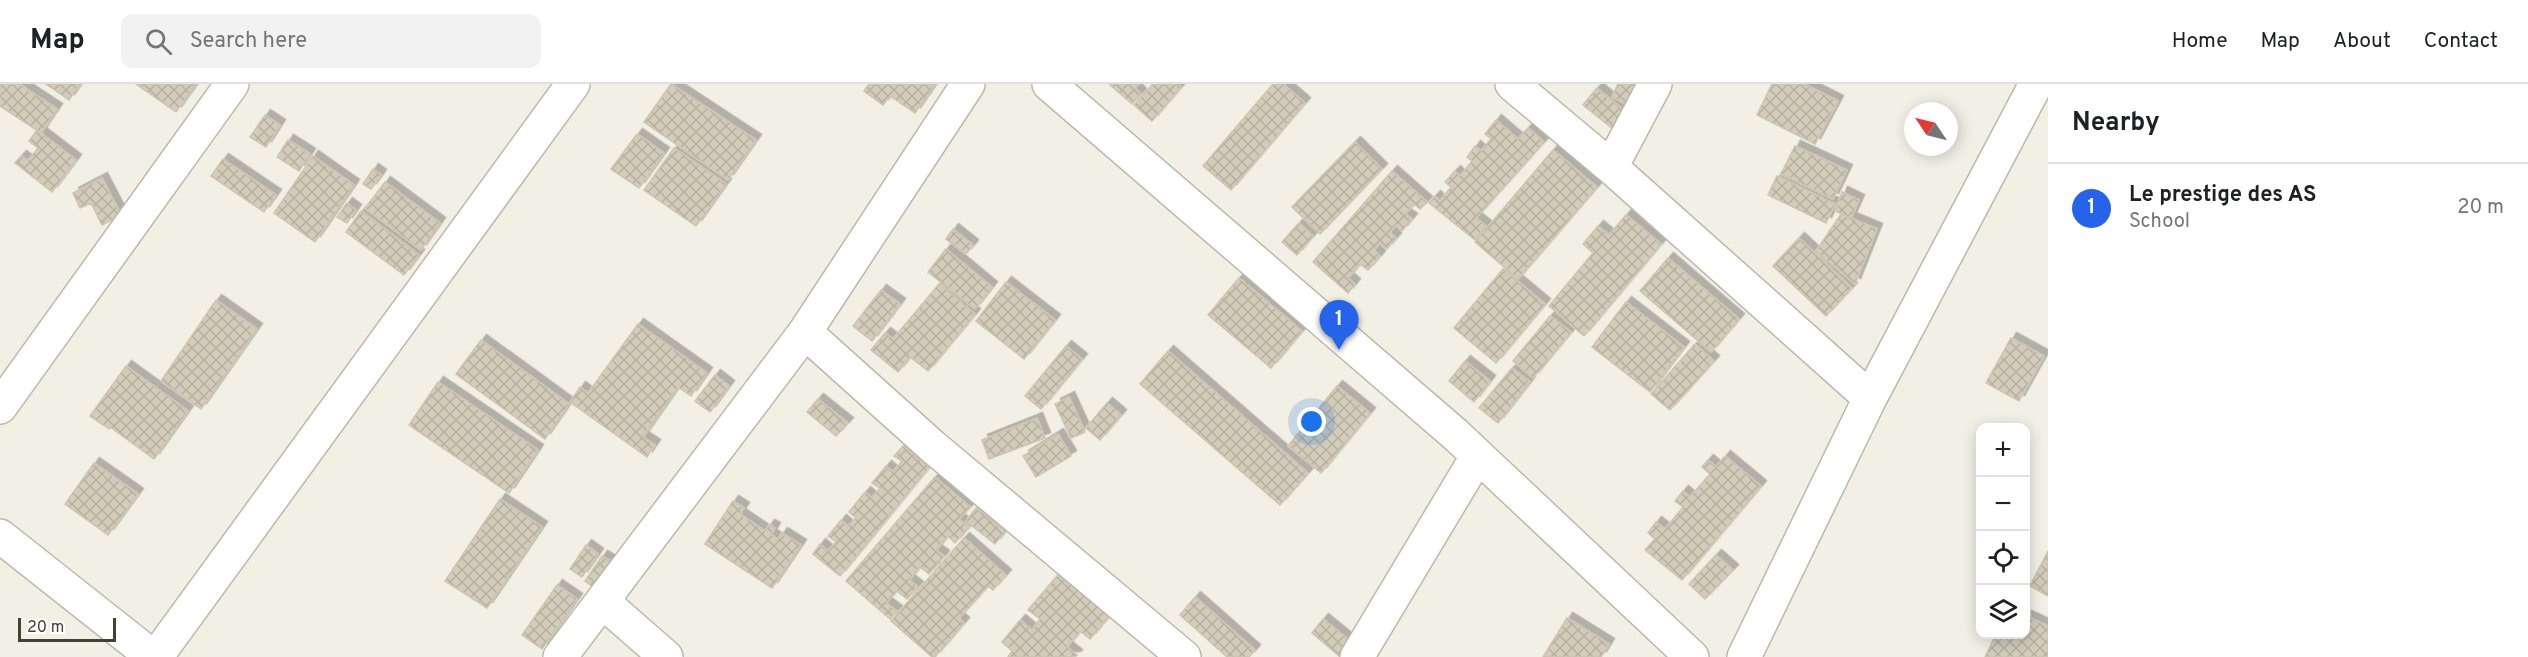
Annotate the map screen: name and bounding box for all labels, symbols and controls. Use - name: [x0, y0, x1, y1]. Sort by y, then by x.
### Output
- search box: [121, 14, 541, 68]
- text: Map: [30, 23, 85, 59]
- icon: search: [142, 25, 175, 58]
- text: Search here: [190, 28, 307, 55]
- text: Home: [2172, 28, 2228, 55]
- text: Map: [2261, 28, 2300, 55]
- text: About: [2333, 28, 2391, 55]
- text: Contact: [2424, 28, 2498, 55]
- north arrow: [1904, 102, 1958, 156]
- text: Nearby: [2072, 107, 2160, 140]
- text: Le prestige des AS: [2129, 182, 2316, 209]
- text: 1: [2088, 195, 2096, 221]
- text: 20 m: [2457, 195, 2504, 221]
- text: School: [2129, 209, 2190, 235]
- pin: 1: [1320, 300, 1358, 350]
- your location: [1297, 407, 1326, 436]
- map controls: [1976, 423, 2030, 639]
- button: +: [1976, 423, 2030, 477]
- button: −: [1976, 477, 2030, 531]
- button: locate: [1976, 531, 2030, 585]
- button: layers: [1976, 585, 2030, 639]
- scale bar: [18, 615, 116, 642]
- text: 20 m: [27, 618, 64, 638]

